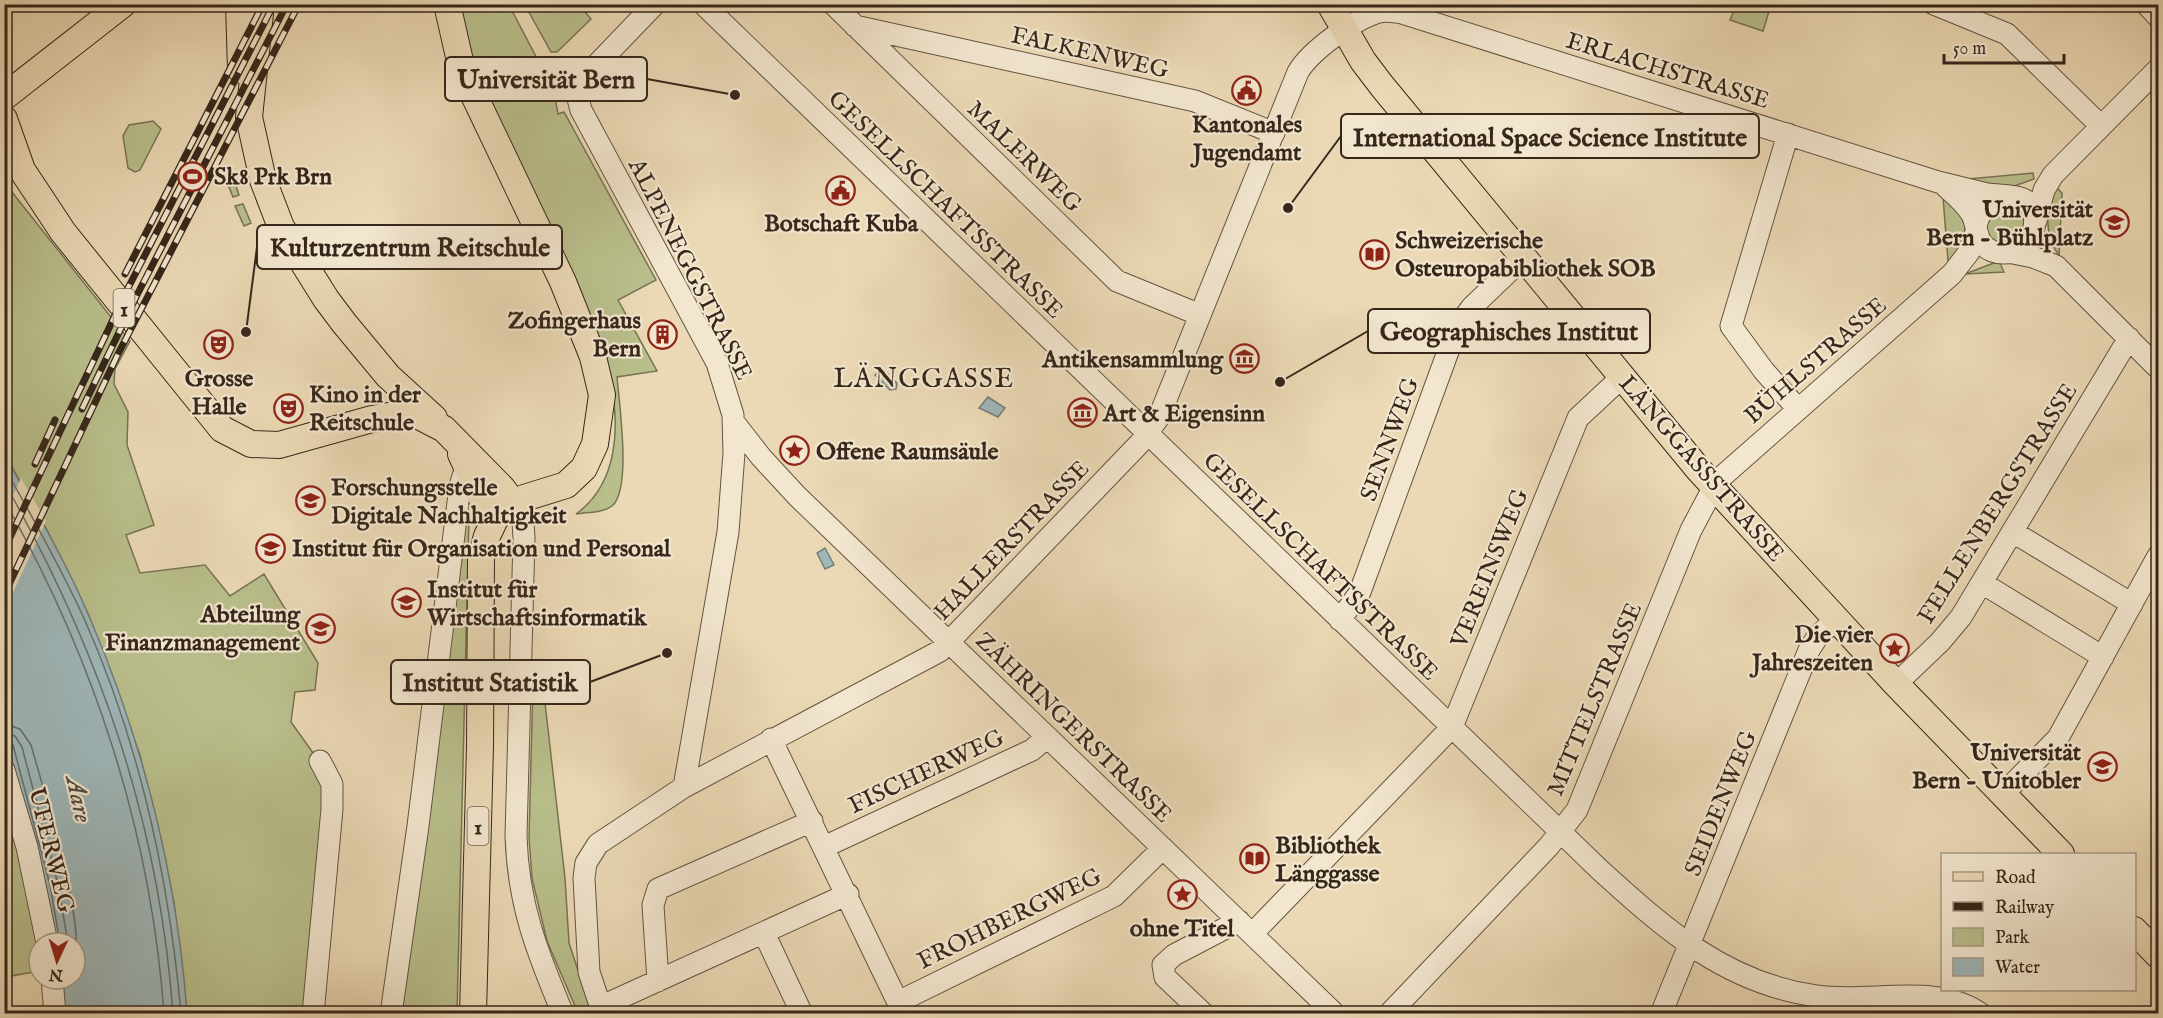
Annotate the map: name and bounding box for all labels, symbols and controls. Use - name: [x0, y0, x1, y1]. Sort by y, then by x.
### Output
- street label: FALKENWEG: [1008, 20, 1172, 87]
- street label: ERLACHSTRASSE: [1562, 26, 1773, 117]
- scale bar: [1944, 27, 2064, 65]
- text: 50 m: [1953, 38, 1986, 61]
- callout: Universität Bern: [445, 57, 647, 101]
- text: Universität Bern: [456, 64, 635, 97]
- public building icon: Kantonales Jugendamt: [1231, 75, 1263, 107]
- street label: GESELLSCHAFTSSTRASSE: [821, 84, 1069, 326]
- street label: MALERWEG: [960, 94, 1088, 220]
- place label: Kantonales Jugendamt: [1190, 110, 1303, 169]
- callout: International Space Science Institute: [1341, 114, 1759, 158]
- text: International Space Science Institute: [1353, 122, 1747, 155]
- street label: ALPENEGGSTRASSE: [620, 153, 759, 386]
- sports icon: Sk8 Prk Brn: [177, 160, 209, 192]
- place label: Sk8 Prk Brn: [214, 162, 332, 193]
- public building icon: Botschaft Kuba: [825, 174, 857, 206]
- place label: Universität Bern - Bühlplatz: [1926, 195, 2094, 254]
- school or university icon: Universität Bern - Bühlplatz: [2098, 207, 2130, 239]
- place label: Botschaft Kuba: [764, 209, 919, 240]
- callout: Kulturzentrum Reitschule: [257, 225, 562, 269]
- place label: Schweizerische Osteuropabibliothek SOB: [1395, 226, 1656, 285]
- text: Kulturzentrum Reitschule: [270, 232, 550, 265]
- library icon: Schweizerische Osteuropabibliothek SOB: [1358, 238, 1390, 270]
- road number: 1: [114, 289, 134, 327]
- street label: BÜHLSTRASSE: [1738, 291, 1894, 432]
- place label: Zofingerhaus Bern: [508, 306, 642, 365]
- callout: Geographisches Institut: [1368, 309, 1650, 353]
- text: Geographisches Institut: [1380, 316, 1638, 349]
- building icon: Zofingerhaus Bern: [646, 318, 678, 350]
- theatre icon: Grosse Halle: [203, 329, 235, 361]
- museum icon: Antikensammlung: [1228, 343, 1260, 375]
- place label: Antikensammlung: [1041, 345, 1224, 376]
- district label: LÄNGGASSE: [833, 362, 1015, 397]
- place label: Grosse Halle: [185, 364, 253, 423]
- street label: LÄNGGASSSTRASSE: [1611, 369, 1791, 569]
- street label: SENNWEG: [1354, 374, 1427, 505]
- street label: FELLENBERGSTRASSE: [1911, 378, 2085, 630]
- place label: Kino in der Reitschule: [309, 380, 421, 439]
- theatre icon: Kino in der Reitschule: [272, 392, 304, 424]
- museum icon: Art & Eigensinn: [1066, 397, 1098, 429]
- place label: Art & Eigensinn: [1102, 399, 1265, 430]
- place icon: Offene Raumsäule: [779, 435, 811, 467]
- place label: Offene Raumsäule: [816, 437, 998, 468]
- street label: GESELLSCHAFTSSTRASSE: [1196, 446, 1444, 688]
- street label: HALLERSTRASSE: [928, 454, 1097, 628]
- place label: Forschungsstelle Digitale Nachhaltigkeit: [331, 473, 567, 532]
- street label: VEREINSWEG: [1444, 484, 1536, 654]
- school or university icon: Forschungsstelle Digitale Nachhaltigkeit: [294, 485, 326, 517]
- school or university icon: Institut für Organisation und Personal: [255, 532, 287, 564]
- place label: Institut für Organisation und Personal: [292, 534, 671, 565]
- place label: Institut für Wirtschaftsinformatik: [426, 575, 648, 634]
- school or university icon: Institut für Wirtschaftsinformatik: [390, 587, 422, 619]
- street label: MITTELSTRASSE: [1541, 598, 1650, 801]
- place label: Abteilung Finanzmanagement: [105, 600, 301, 659]
- school or university icon: Abteilung Finanzmanagement: [305, 612, 337, 644]
- place label: Die vier Jahreszeiten: [1749, 620, 1873, 679]
- street label: ZÄHRINGERSTRASSE: [968, 626, 1178, 830]
- place icon: Die vier Jahreszeiten: [1878, 632, 1910, 664]
- callout: Institut Statistik: [391, 660, 590, 704]
- text: Institut Statistik: [402, 667, 579, 700]
- street label: FISCHERWEG: [844, 723, 1009, 822]
- street label: SEIDENWEG: [1678, 726, 1765, 881]
- place label: Universität Bern - Unitobler: [1912, 738, 2082, 797]
- school or university icon: Universität Bern - Unitobler: [2086, 750, 2118, 782]
- water label: Aare: [57, 770, 100, 826]
- street label: UFERWEG: [20, 784, 81, 916]
- road number: 1: [468, 807, 488, 845]
- place label: Bibliothek Länggasse: [1275, 831, 1382, 890]
- library icon: Bibliothek Länggasse: [1238, 843, 1270, 875]
- legend: [1941, 853, 2136, 991]
- street label: FROHBERGWEG: [913, 861, 1107, 977]
- text: Road: [1995, 867, 2036, 890]
- place icon: ohne Titel: [1166, 879, 1198, 911]
- text: Railway: [1995, 897, 2054, 920]
- place label: ohne Titel: [1130, 914, 1235, 945]
- text: Park: [1995, 927, 2030, 950]
- north arrow: [27, 931, 87, 991]
- text: Water: [1995, 957, 2040, 980]
- text: N: [48, 963, 65, 984]

